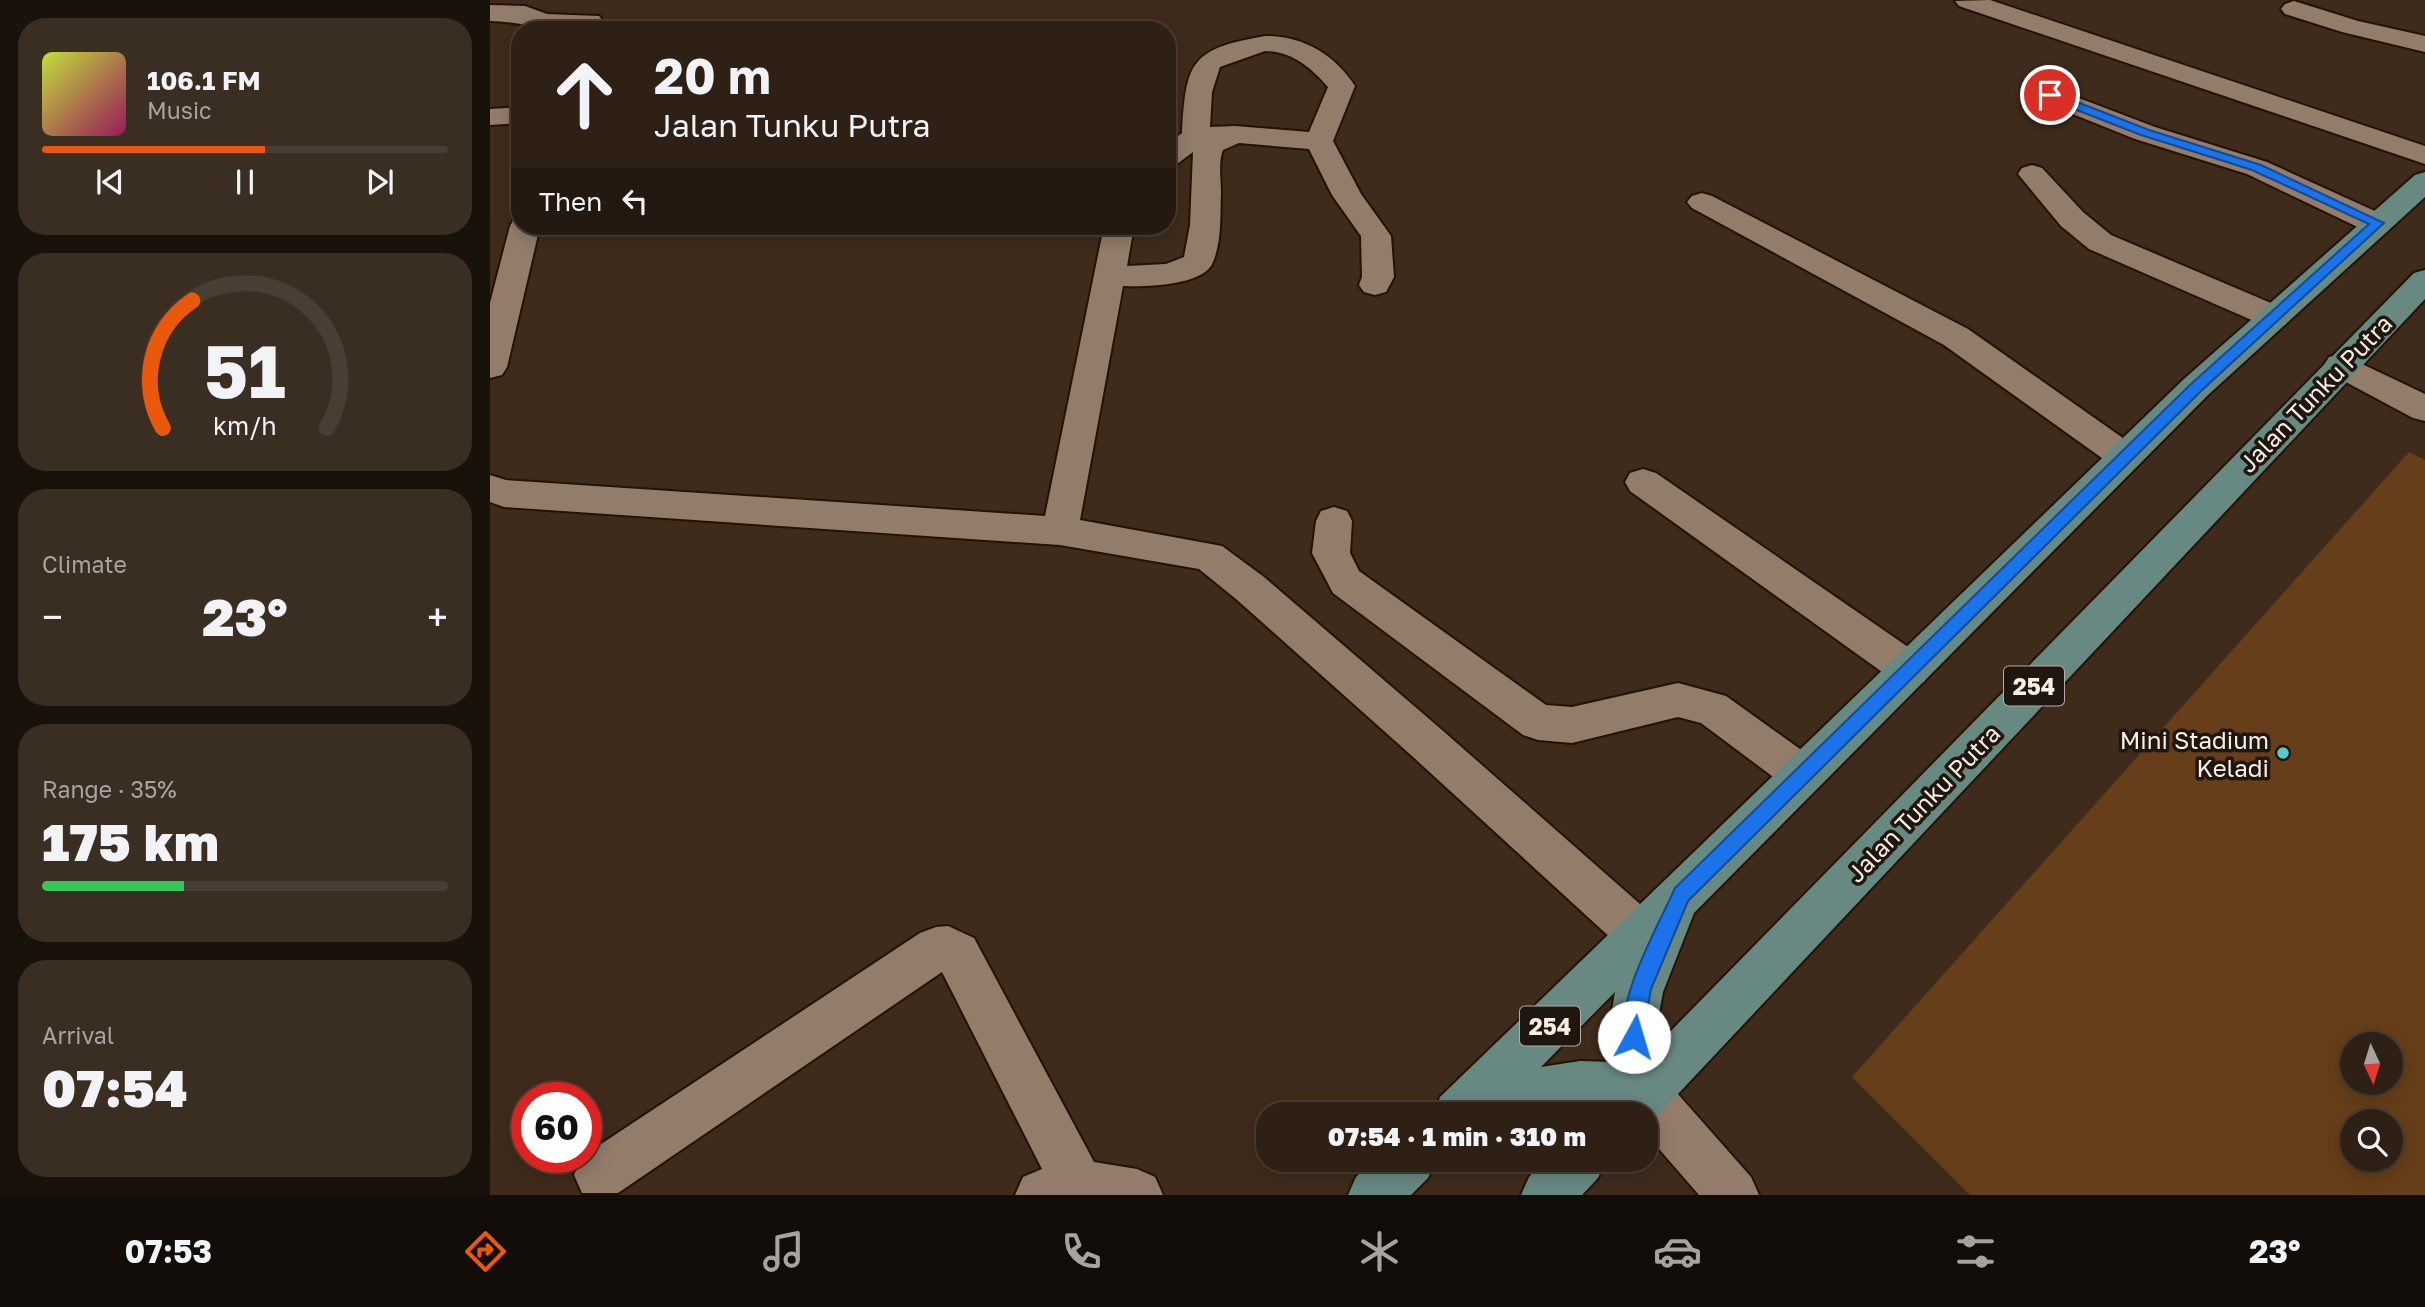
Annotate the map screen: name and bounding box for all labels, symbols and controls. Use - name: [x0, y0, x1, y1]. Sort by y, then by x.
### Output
- text: 20 m: [654, 46, 771, 105]
- icon: ahead: [539, 49, 630, 140]
- text: 106.1 FM: [147, 65, 261, 96]
- pin: [2020, 65, 2080, 125]
- icon: arrive: [2031, 76, 2069, 114]
- text: Music: [147, 96, 212, 124]
- text: Jalan Tunku Putra: [654, 106, 931, 144]
- icon: previous: [91, 163, 129, 201]
- icon: pause: [226, 163, 264, 201]
- icon: next: [361, 163, 399, 201]
- icon: left: [616, 182, 654, 220]
- text: Then: [539, 186, 602, 217]
- street label: Jalan Tunku Putra: [2233, 308, 2397, 478]
- text: 51: [204, 328, 286, 415]
- text: km/h: [213, 410, 277, 441]
- text: Climate: [42, 550, 127, 578]
- text: 23°: [202, 585, 288, 647]
- text: −: [42, 594, 63, 639]
- text: +: [427, 594, 448, 639]
- road number: 254: [2004, 666, 2064, 706]
- street label: Jalan Tunku Putra: [1841, 718, 2005, 888]
- place label: Mini Stadium Keladi: [2120, 725, 2269, 782]
- marker: Mini Stadium Keladi: [2275, 745, 2291, 761]
- text: Range · 35%: [42, 775, 177, 803]
- text: 175 km: [42, 810, 219, 872]
- position arrow: [1597, 1000, 1671, 1074]
- road number: 254: [1520, 1007, 1580, 1046]
- text: Arrival: [42, 1021, 114, 1049]
- north arrow: [2340, 1032, 2403, 1096]
- map controls: [2340, 1032, 2403, 1172]
- text: 07:54: [42, 1056, 188, 1118]
- speed limit sign: 60: [511, 1082, 602, 1173]
- button: search: [2340, 1109, 2403, 1172]
- text: 07:54 · 1 min · 310 m: [1328, 1121, 1586, 1152]
- icon: directions: [461, 1227, 510, 1276]
- icon: music: [759, 1227, 808, 1276]
- icon: phone: [1057, 1227, 1106, 1276]
- icon: climate: [1355, 1227, 1404, 1276]
- icon: car: [1653, 1227, 1702, 1276]
- icon: filters: [1951, 1227, 2000, 1276]
- text: 07:53: [124, 1232, 212, 1270]
- text: 23°: [2249, 1232, 2300, 1270]

